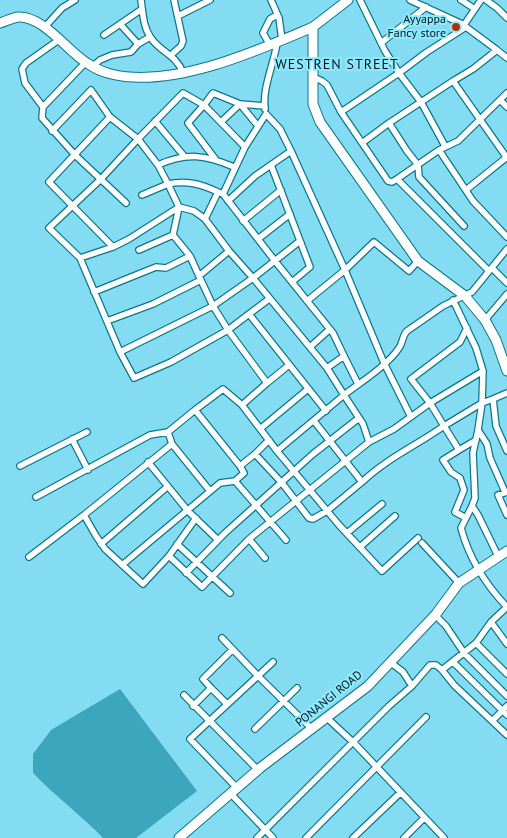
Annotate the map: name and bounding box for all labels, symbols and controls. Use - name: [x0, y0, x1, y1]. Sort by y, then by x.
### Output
- place label: Ayyappa Fancy store: [388, 13, 446, 41]
- marker: Ayyappa Fancy store: [450, 21, 462, 33]
- district label: WESTREN STREET: [273, 57, 401, 73]
- street label: PONANGI ROAD: [293, 668, 365, 730]

